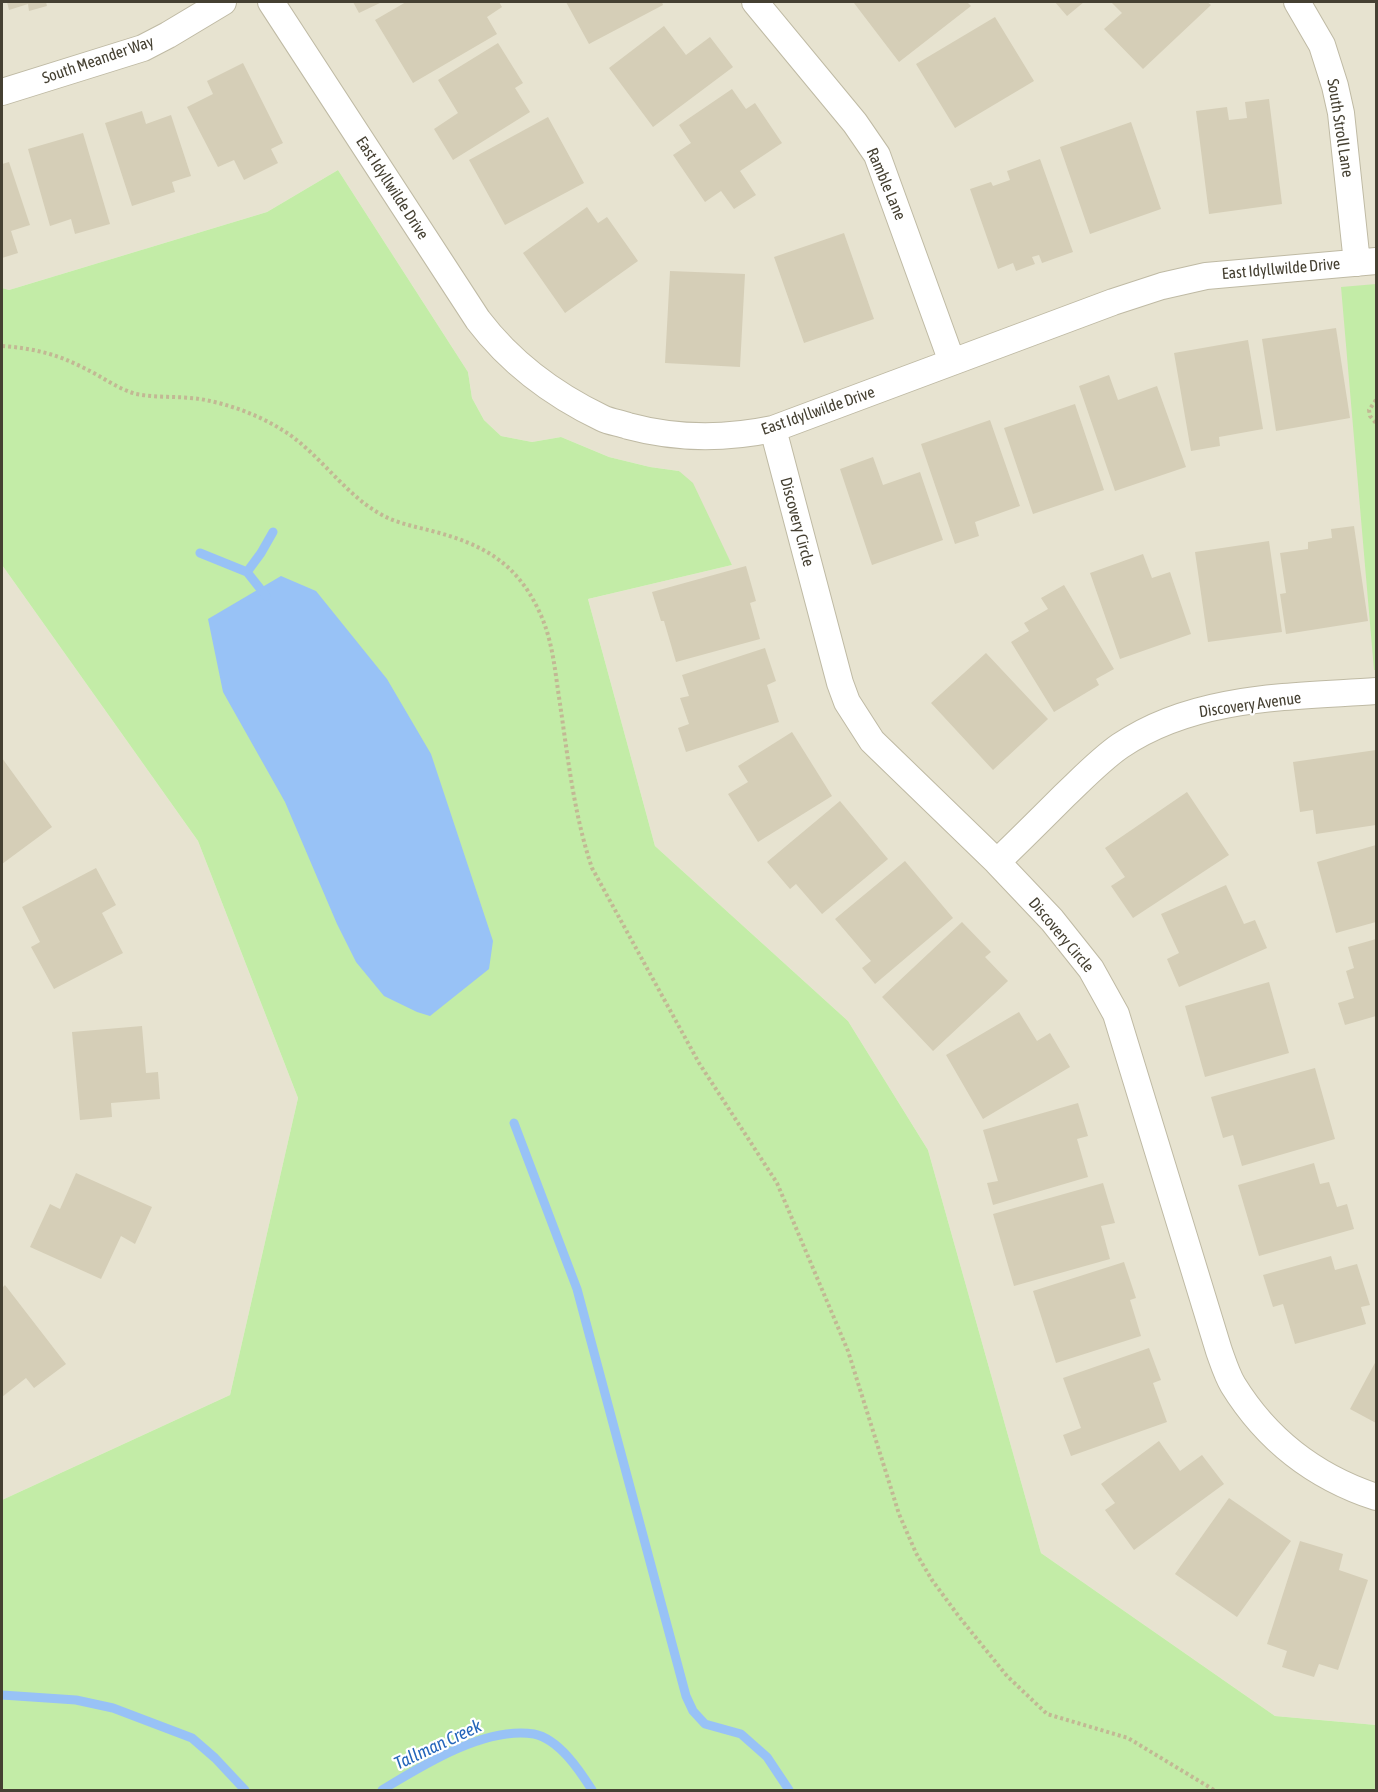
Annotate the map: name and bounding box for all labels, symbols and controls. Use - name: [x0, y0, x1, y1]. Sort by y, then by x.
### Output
- street label: South Meander Way: [40, 32, 156, 88]
- street label: South Stroll Lane: [1323, 77, 1357, 179]
- street label: East Idyllwilde Drive: [352, 133, 432, 243]
- street label: Ramble Lane: [862, 145, 910, 223]
- street label: East Idyllwilde Drive: [1221, 254, 1341, 284]
- street label: East Idyllwilde Drive: [759, 383, 877, 439]
- street label: Discovery Circle: [776, 475, 818, 569]
- street label: Discovery Avenue: [1198, 688, 1302, 722]
- street label: Discovery Circle: [1024, 894, 1098, 976]
- water label: Tallman Creek: [391, 1715, 485, 1775]

